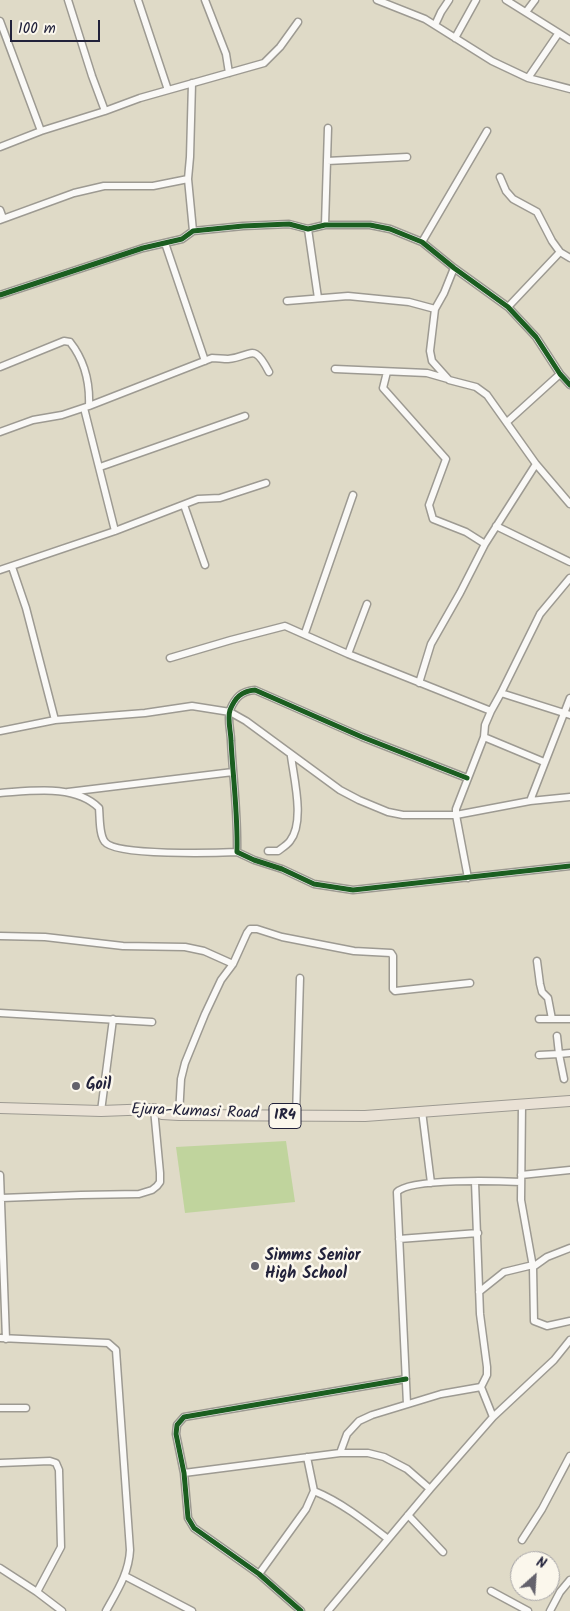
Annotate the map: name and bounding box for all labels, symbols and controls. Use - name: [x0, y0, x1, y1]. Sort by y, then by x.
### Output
- scale bar: [12, 10, 102, 42]
- text: 100 m: [18, 17, 56, 41]
- place label: Goil: [86, 1076, 111, 1096]
- marker: Goil: [70, 1080, 82, 1092]
- street label: Ejura-Kumasi Road: [131, 1101, 259, 1125]
- road number: IR4: [269, 1104, 301, 1128]
- place label: Simms Senior High School: [265, 1247, 361, 1285]
- marker: Simms Senior High School: [249, 1260, 261, 1272]
- north arrow: [510, 1551, 560, 1601]
- text: N: [532, 1552, 550, 1575]

